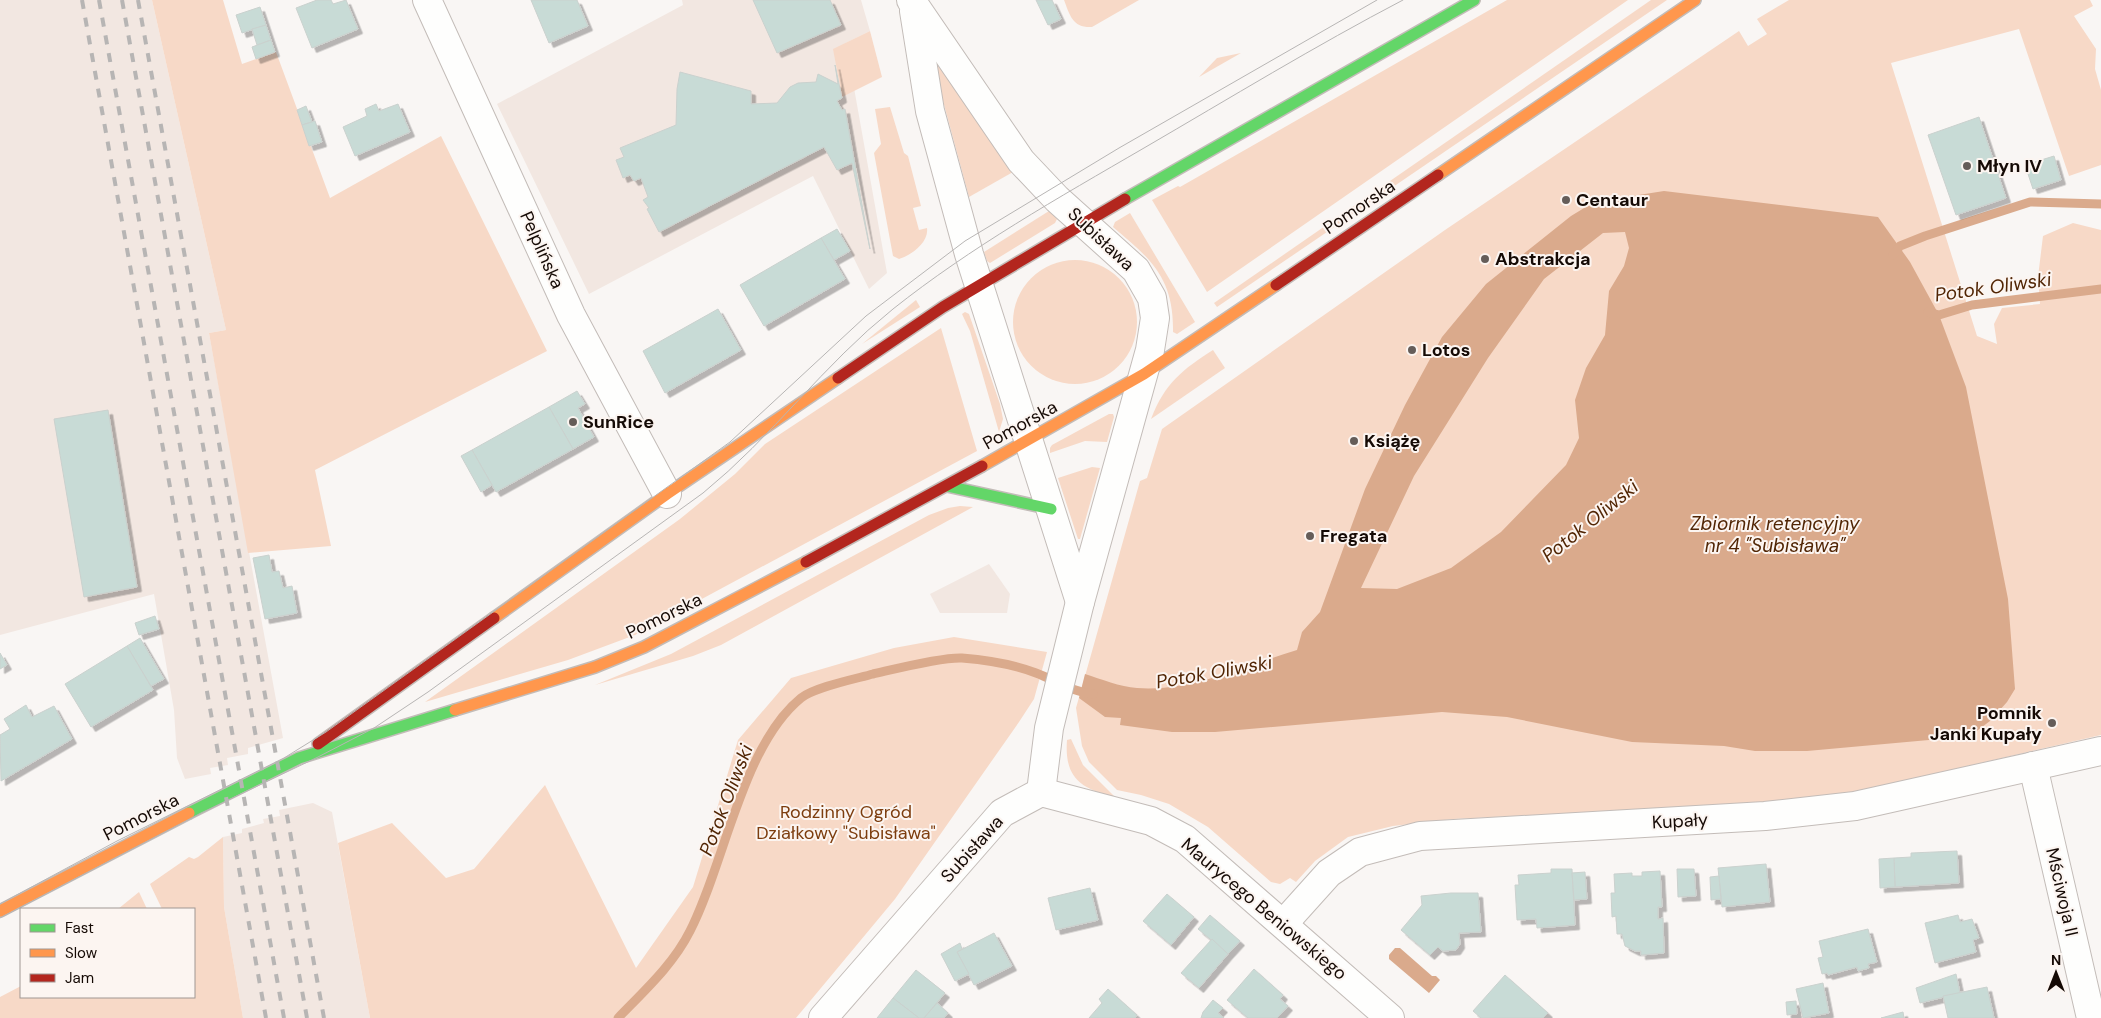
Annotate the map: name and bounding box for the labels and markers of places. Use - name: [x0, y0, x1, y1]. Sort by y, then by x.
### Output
- place label: Młyn IV: [1977, 154, 2042, 178]
- marker: Młyn IV: [1961, 160, 1973, 172]
- place label: Centaur: [1576, 188, 1648, 212]
- marker: Centaur: [1560, 194, 1572, 206]
- place label: Abstrakcja: [1495, 247, 1591, 271]
- marker: Abstrakcja: [1479, 253, 1491, 265]
- place label: Lotos: [1422, 338, 1470, 362]
- marker: Lotos: [1406, 344, 1418, 356]
- place label: SunRice: [583, 410, 654, 434]
- marker: SunRice: [567, 416, 579, 428]
- place label: Książę: [1364, 429, 1421, 453]
- marker: Książę: [1348, 435, 1360, 447]
- place label: Fregata: [1320, 524, 1387, 548]
- marker: Fregata: [1304, 530, 1316, 542]
- place label: Pomnik Janki Kupały: [1930, 701, 2043, 746]
- marker: Pomnik Janki Kupały: [2046, 717, 2058, 729]

